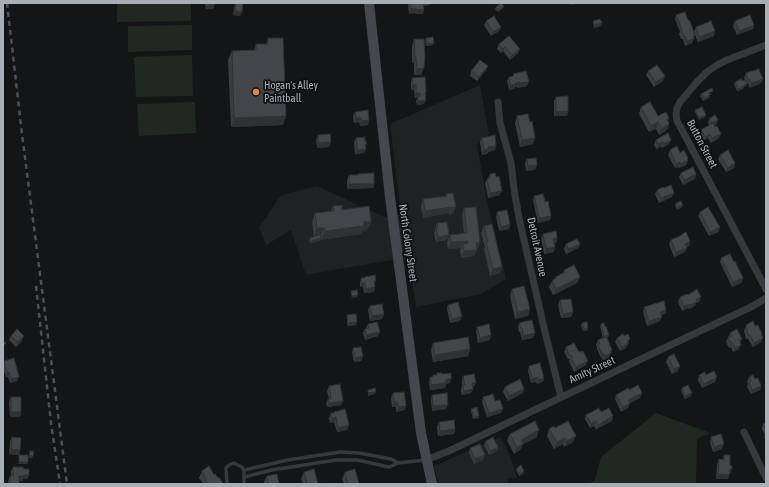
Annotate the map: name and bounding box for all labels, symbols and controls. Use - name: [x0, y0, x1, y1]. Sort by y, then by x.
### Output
- place label: Hogan's Alley Paintball: [264, 79, 318, 105]
- marker: Hogan's Alley Paintball: [251, 87, 261, 97]
- street label: Button Street: [684, 118, 720, 170]
- street label: North Colony Street: [396, 203, 420, 283]
- street label: Detroit Avenue: [524, 216, 550, 278]
- street label: Amity Street: [567, 354, 617, 386]

